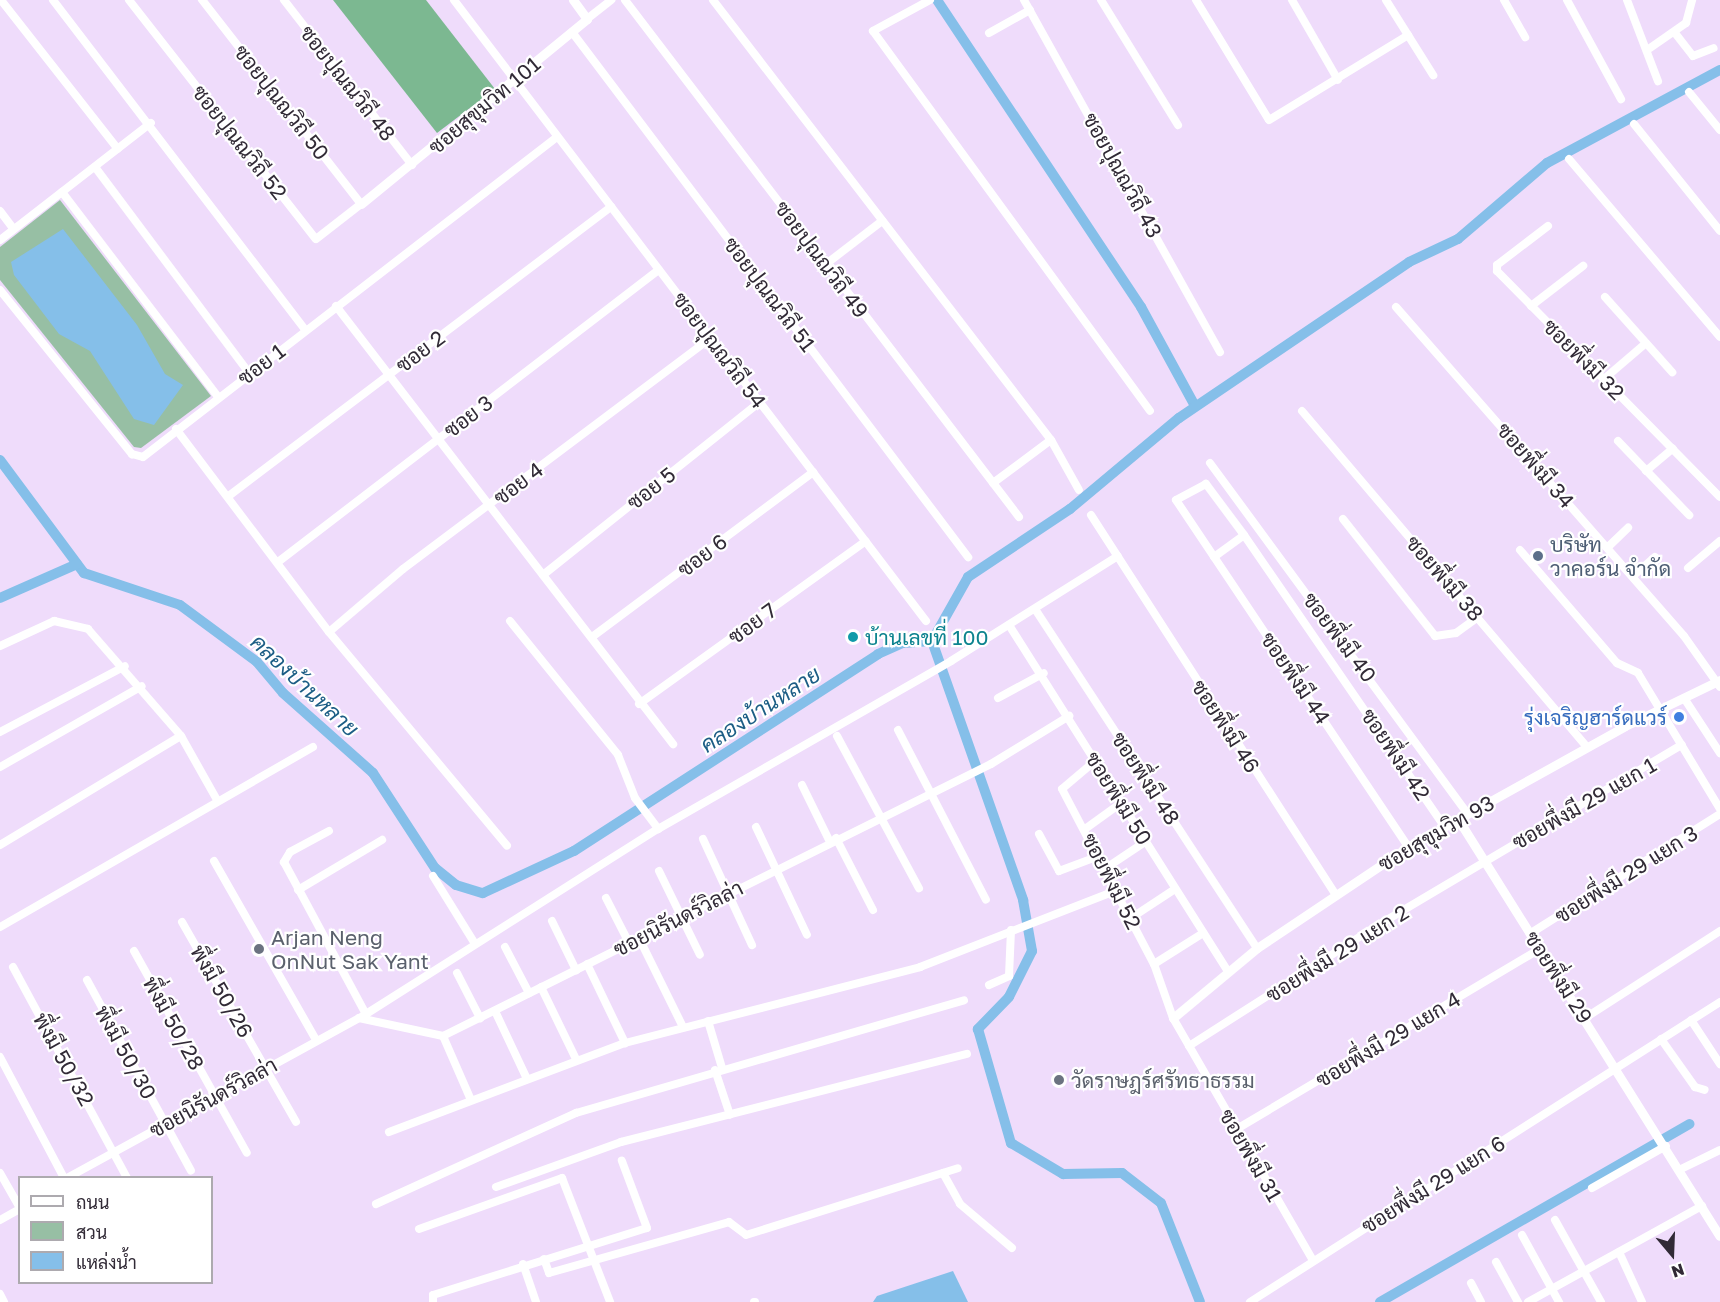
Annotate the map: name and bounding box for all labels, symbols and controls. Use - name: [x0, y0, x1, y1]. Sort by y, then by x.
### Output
- street label: ซอยปุณณวิถี 48: [295, 20, 401, 146]
- street label: ซอยปุณณวิถี 50: [229, 39, 335, 165]
- street label: ซอยสุขุมวิท 101: [423, 51, 545, 159]
- street label: ซอยปุณณวิถี 52: [187, 80, 293, 204]
- street label: ซอยปุณณวิถี 43: [1078, 108, 1168, 242]
- street label: ซอยปุณณวิถี 49: [770, 196, 874, 322]
- street label: ซอยปุณณวิถี 51: [719, 232, 821, 356]
- street label: ซอยปุณณวิถี 54: [668, 287, 772, 413]
- street label: ซอยพึ่งมี 32: [1538, 313, 1630, 405]
- street label: ซอย 2: [391, 324, 449, 378]
- street label: ซอย 1: [232, 338, 290, 390]
- street label: ซอย 3: [439, 389, 497, 443]
- street label: ซอยพึ่งมี 34: [1492, 417, 1580, 513]
- street label: ซอย 4: [488, 456, 548, 510]
- street label: ซอย 5: [622, 461, 680, 515]
- street label: ซอย 6: [672, 528, 732, 582]
- street label: ซอยพึ่งมี 38: [1401, 530, 1489, 626]
- place label: บริษัท วาคอร์น จำกัด: [1550, 531, 1671, 581]
- marker: บริษัท วาคอร์น จำกัด: [1531, 549, 1545, 563]
- street label: ซอยพึ่งมี 40: [1298, 587, 1382, 687]
- street label: ซอย 7: [723, 597, 781, 649]
- place label: บ้านเลขที่ 100: [865, 624, 989, 650]
- street label: ซอยพึ่งมี 44: [1256, 627, 1336, 729]
- water label: คลองบ้านหลาย: [246, 628, 364, 742]
- marker: บ้านเลขที่ 100: [846, 630, 860, 644]
- water label: คลองบ้านหลาย: [695, 660, 825, 758]
- street label: ซอยพึ่งมี 46: [1187, 675, 1265, 777]
- street label: ซอยพึ่งมี 42: [1356, 703, 1436, 805]
- place label: รุ่งเจริญฮาร์ดแวร์: [1524, 704, 1667, 730]
- marker: รุ่งเจริญฮาร์ดแวร์: [1672, 710, 1686, 724]
- street label: ซอยพึ่งมี 48: [1107, 727, 1185, 829]
- street label: ซอยพึ่งมี 50: [1080, 747, 1158, 849]
- street label: ซอยพึ่งมี 29 แยก 1: [1508, 752, 1660, 854]
- street label: ซอยสุขุมวิท 93: [1374, 790, 1498, 876]
- street label: ซอยพึ่งมี 29 แยก 3: [1550, 820, 1702, 928]
- street label: ซอยพึ่งมี 52: [1077, 829, 1147, 933]
- street label: ซอยนิรันดร์วิลล่า: [609, 875, 747, 961]
- street label: ซอยพึ่งมี 29 แยก 2: [1261, 899, 1413, 1007]
- place label: Arjan Neng OnNut Sak Yant: [271, 924, 429, 974]
- street label: ซอยพึ่งมี 29: [1520, 926, 1598, 1028]
- street label: พึ่งมี 50/26: [185, 940, 259, 1042]
- marker: Arjan Neng OnNut Sak Yant: [252, 942, 266, 956]
- street label: พึ่งมี 50/28: [138, 972, 210, 1074]
- street label: ซอยพึ่งมี 29 แยก 4: [1311, 986, 1465, 1092]
- street label: พึ่งมี 50/30: [90, 1001, 162, 1103]
- street label: พึ่งมี 50/32: [28, 1008, 100, 1110]
- street label: ซอยนิรันดร์วิลล่า: [145, 1052, 281, 1142]
- place label: วัดราษฎร์ศรัทธาธรรม: [1071, 1067, 1255, 1093]
- marker: วัดราษฎร์ศรัทธาธรรม: [1052, 1073, 1066, 1087]
- street label: ซอยพึ่งมี 31: [1214, 1104, 1288, 1206]
- street label: ซอยพึ่งมี 29 แยก 6: [1357, 1130, 1509, 1238]
- legend: [18, 1176, 213, 1284]
- text: ถนน: [76, 1191, 109, 1213]
- text: สวน: [76, 1221, 107, 1243]
- north arrow: [1642, 1224, 1702, 1284]
- text: แหล่งน้ำ: [76, 1251, 137, 1273]
- text: N: [1669, 1260, 1687, 1282]

